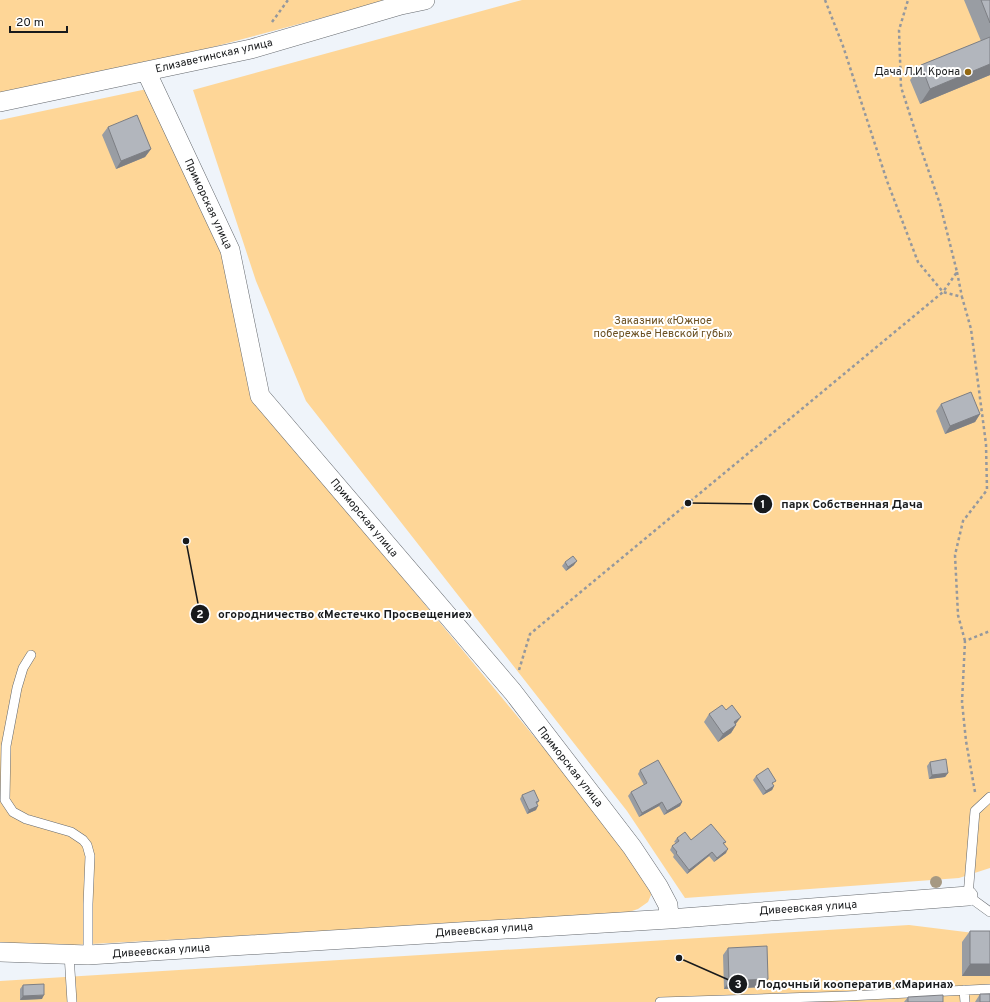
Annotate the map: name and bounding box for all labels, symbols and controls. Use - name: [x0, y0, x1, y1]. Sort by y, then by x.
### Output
- scale bar: [10, 8, 67, 34]
- text: 20 m: [16, 15, 44, 31]
- street label: Елизаветинская улица: [154, 36, 274, 76]
- place label: Дача Л.И. Крона: [874, 65, 960, 79]
- marker: Дача Л.И. Крона: [963, 67, 973, 77]
- street label: Приморская улица: [181, 156, 235, 252]
- park label: Заказник «Южное побережье Невской губы»: [594, 314, 733, 341]
- street label: Приморская улица: [327, 476, 401, 560]
- callout: парк Собственная Дача: [753, 492, 931, 516]
- text: 1: [761, 497, 765, 513]
- text: парк Собственная Дача: [781, 497, 923, 513]
- callout: огородничество «Местечко Просвещение»: [190, 602, 480, 626]
- text: 2: [196, 607, 204, 623]
- text: огородничество «Местечко Просвещение»: [218, 607, 472, 623]
- street label: Приморская улица: [534, 724, 606, 810]
- street label: Дивеевская улица: [758, 898, 858, 918]
- street label: Дивеевская улица: [434, 920, 534, 940]
- street label: Дивеевская улица: [111, 941, 211, 961]
- callout: Лодочный кооператив «Марина»: [728, 972, 961, 996]
- text: 3: [734, 977, 742, 993]
- text: Лодочный кооператив «Марина»: [757, 977, 954, 993]

